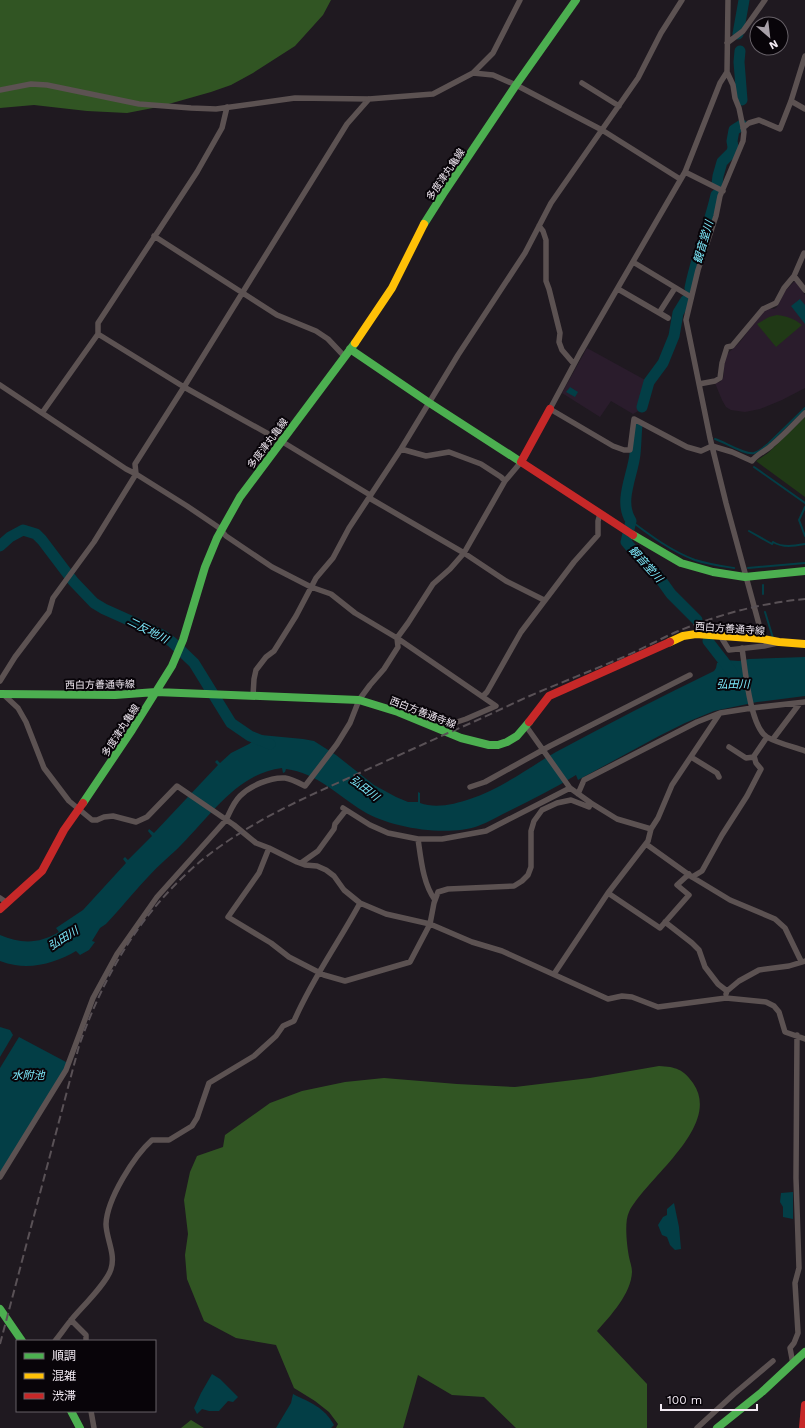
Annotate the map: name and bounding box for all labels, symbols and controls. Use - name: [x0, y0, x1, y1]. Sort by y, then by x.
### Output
- north arrow: [749, 16, 789, 56]
- text: N: [767, 37, 780, 52]
- street label: 多度津丸亀線: [424, 146, 467, 202]
- water label: 観音堂川: [691, 218, 716, 265]
- street label: 多度津丸亀線: [245, 416, 290, 471]
- water label: 観音堂川: [626, 544, 666, 586]
- water label: 二反地川: [125, 615, 171, 647]
- street label: 西白方善通寺線: [695, 621, 765, 636]
- street label: 西白方善通寺線: [65, 678, 135, 691]
- water label: 弘田川: [717, 678, 750, 691]
- street label: 西白方善通寺線: [388, 695, 457, 730]
- street label: 多度津丸亀線: [99, 702, 141, 758]
- water label: 弘田川: [348, 773, 382, 804]
- water label: 弘田川: [46, 924, 82, 953]
- water label: 水附池: [12, 1069, 45, 1082]
- legend: [16, 1340, 156, 1412]
- text: 順調: [52, 1349, 76, 1363]
- text: 混雑: [52, 1369, 76, 1383]
- scale bar: [661, 1386, 757, 1412]
- text: 渋滞: [52, 1389, 76, 1403]
- text: 100 m: [667, 1393, 702, 1407]

